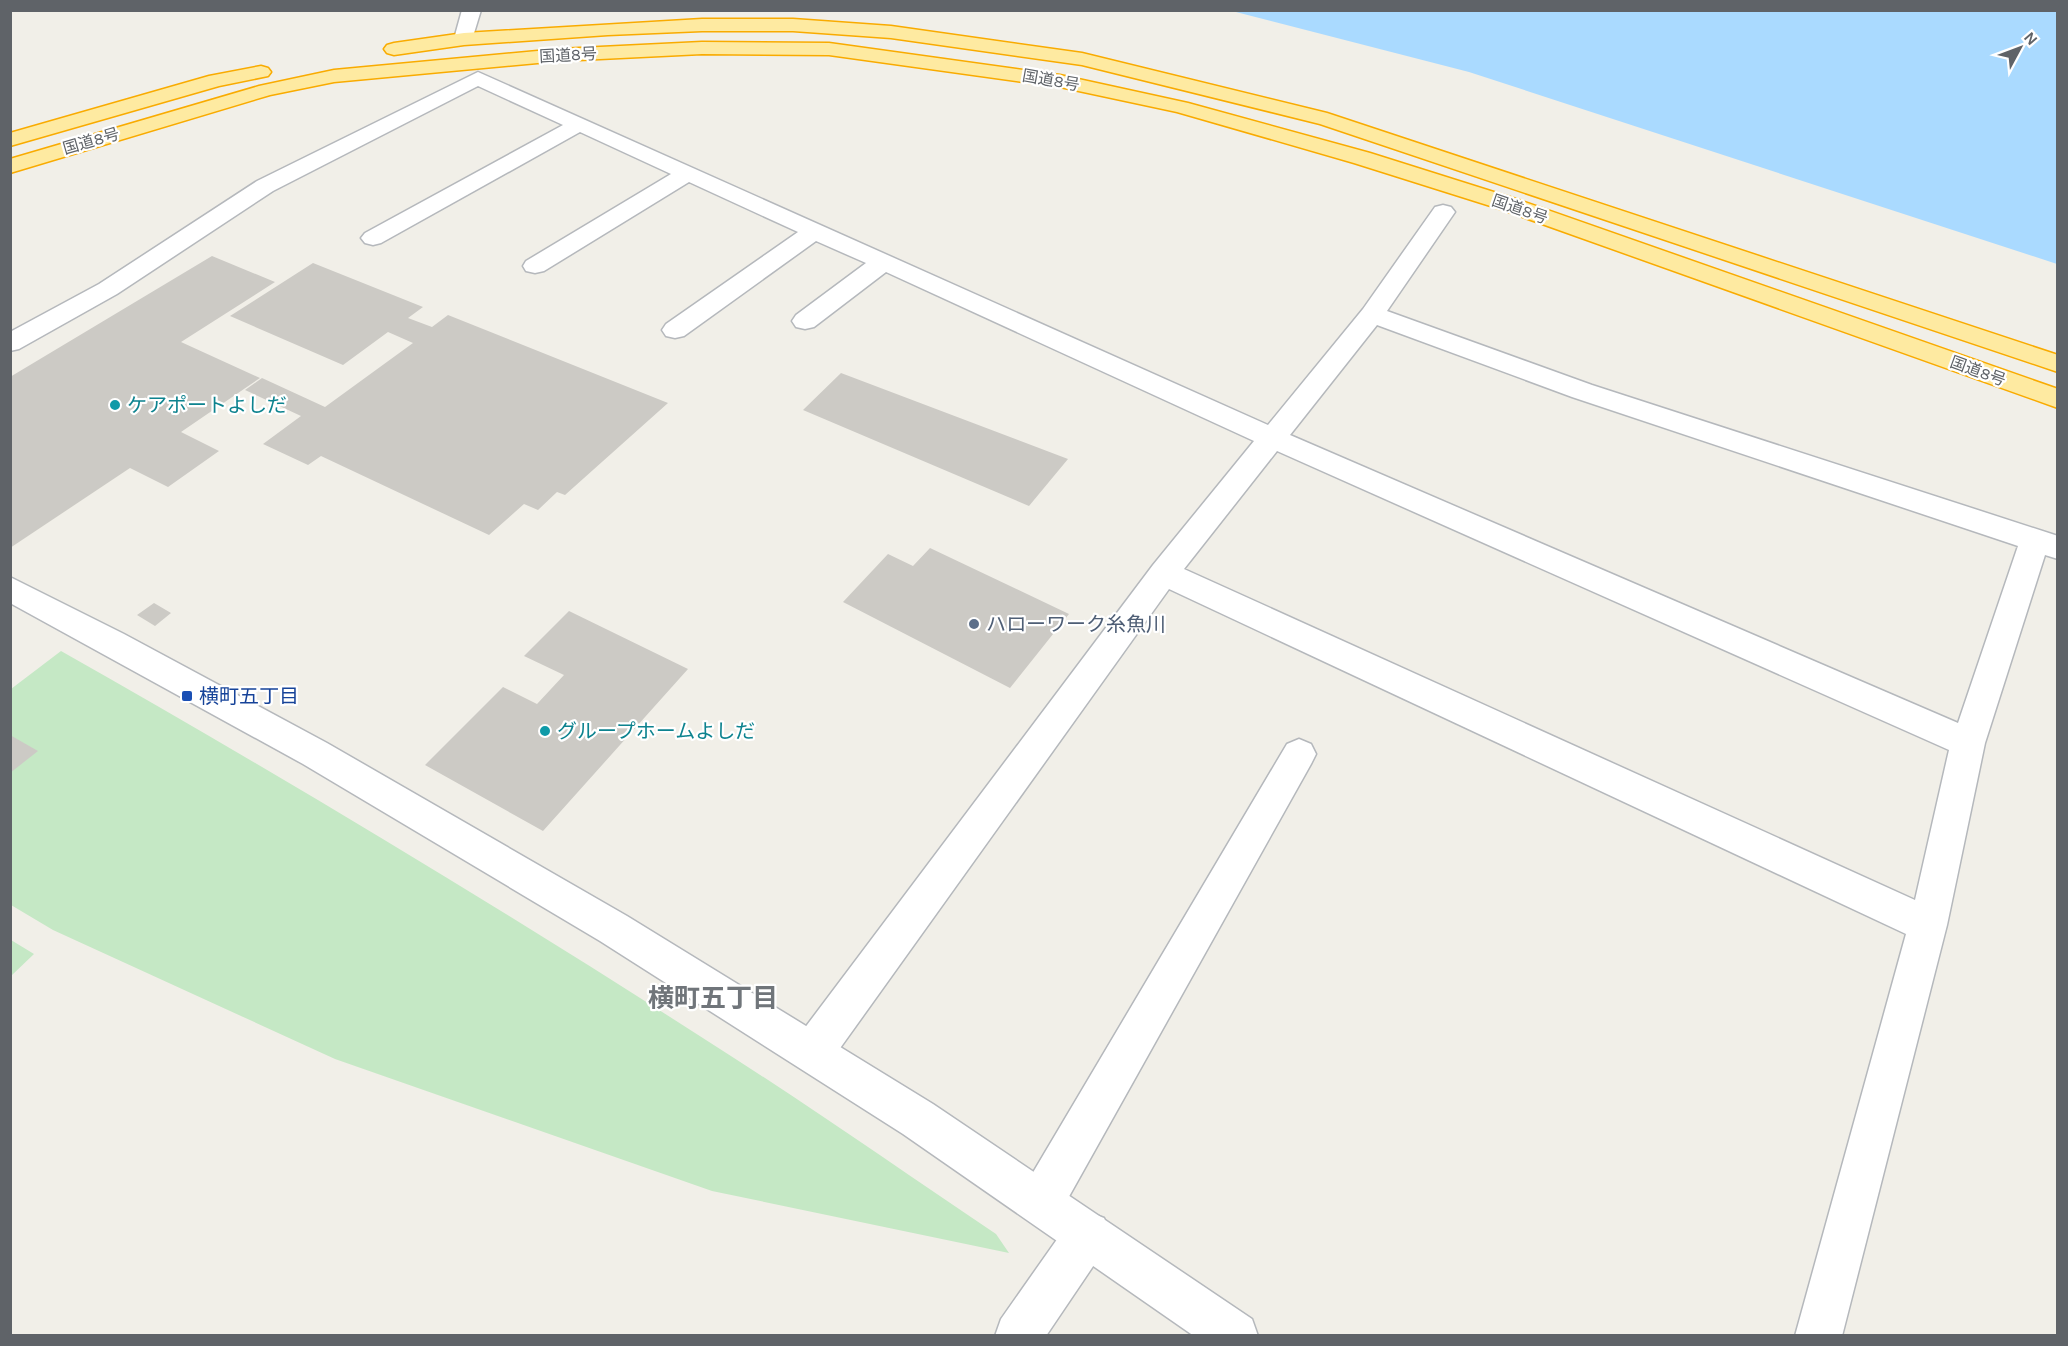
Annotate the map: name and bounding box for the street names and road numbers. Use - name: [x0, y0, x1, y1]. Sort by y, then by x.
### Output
- street label: 国道8号: [539, 44, 597, 66]
- street label: 国道8号: [1021, 66, 1081, 94]
- street label: 国道8号: [61, 124, 121, 158]
- street label: 国道8号: [1490, 191, 1550, 227]
- street label: 国道8号: [1948, 352, 2008, 390]

